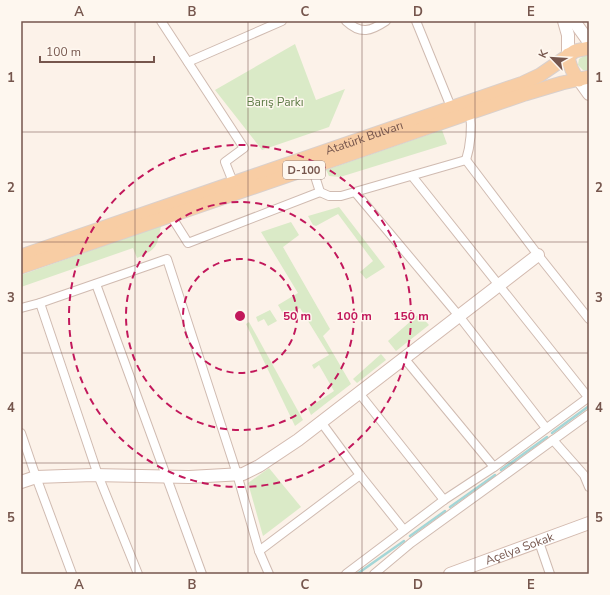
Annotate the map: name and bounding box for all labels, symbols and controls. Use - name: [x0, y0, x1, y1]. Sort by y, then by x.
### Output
- text: A: [74, 3, 84, 21]
- text: B: [188, 3, 197, 21]
- text: C: [301, 3, 310, 21]
- text: D: [413, 3, 423, 21]
- text: E: [527, 3, 535, 21]
- scale bar: [40, 38, 154, 64]
- north arrow: [532, 38, 572, 78]
- text: 100 m: [46, 44, 81, 60]
- text: K: [535, 47, 552, 60]
- text: 1: [7, 69, 15, 87]
- text: 1: [595, 69, 603, 87]
- park label: Barış Parkı: [246, 94, 304, 110]
- street label: Atatürk Bulvarı: [323, 117, 405, 159]
- road number: D-100: [283, 161, 325, 179]
- text: 2: [7, 179, 15, 197]
- text: 2: [595, 179, 603, 197]
- text: 3: [7, 289, 15, 307]
- text: 3: [595, 289, 603, 307]
- text: 50 m: [283, 308, 311, 324]
- text: 100 m: [336, 308, 372, 324]
- text: 150 m: [393, 308, 429, 324]
- centre of rings: [233, 309, 247, 323]
- text: 4: [7, 399, 15, 417]
- text: 4: [595, 399, 603, 417]
- text: 5: [7, 509, 15, 527]
- text: 5: [595, 509, 603, 527]
- street label: Açelya Sokak: [483, 528, 557, 568]
- text: A: [74, 576, 84, 594]
- text: B: [188, 576, 197, 594]
- text: C: [301, 576, 310, 594]
- text: D: [413, 576, 423, 594]
- text: E: [527, 576, 535, 594]

